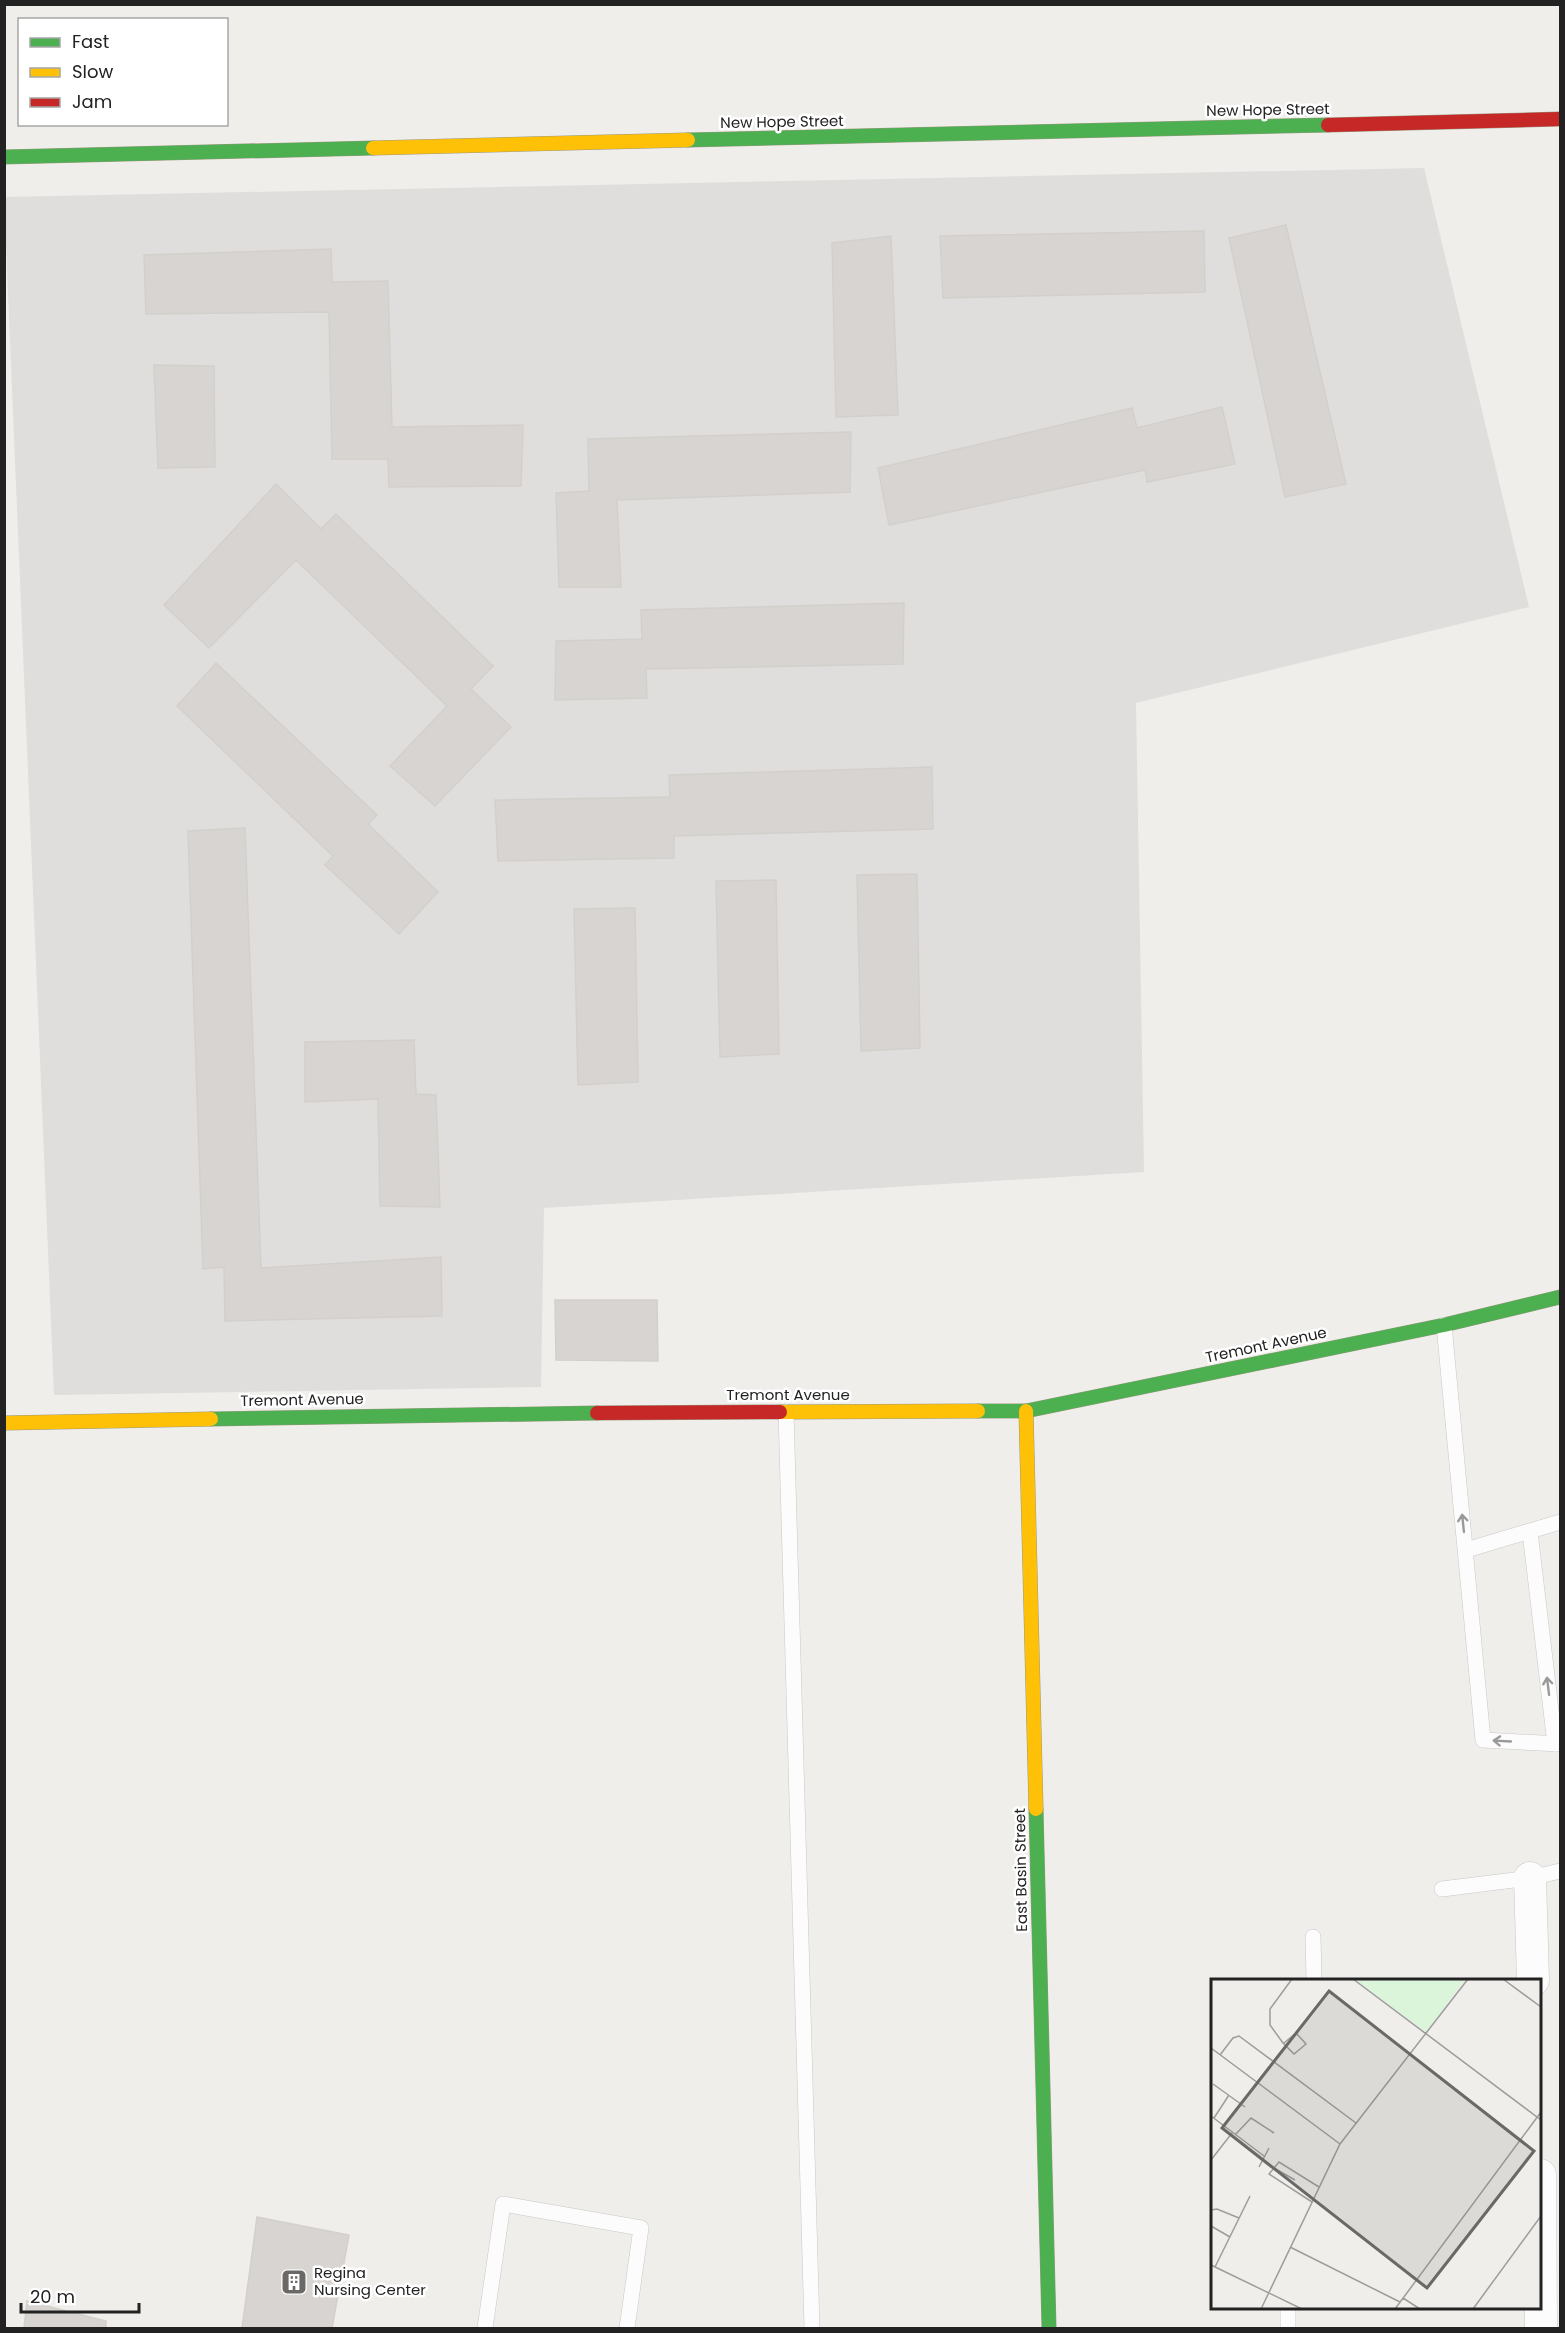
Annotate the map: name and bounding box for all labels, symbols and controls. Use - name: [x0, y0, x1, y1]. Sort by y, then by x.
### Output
- legend: [18, 18, 228, 126]
- text: Fast: [72, 29, 109, 54]
- text: Slow: [72, 59, 114, 84]
- text: Jam: [72, 89, 112, 114]
- street label: New Hope Street: [1206, 98, 1330, 121]
- street label: New Hope Street: [720, 110, 844, 133]
- street label: Tremont Avenue: [1203, 1321, 1328, 1368]
- street label: Tremont Avenue: [726, 1384, 850, 1405]
- street label: Tremont Avenue: [240, 1388, 364, 1411]
- one-way arrow: [1457, 1513, 1468, 1533]
- one-way arrow: [1542, 1676, 1553, 1696]
- one-way arrow: [1493, 1736, 1513, 1747]
- street label: East Basin Street: [1009, 1808, 1032, 1932]
- inset map: [1211, 1979, 1541, 2309]
- place label: Regina Nursing Center: [314, 2262, 426, 2300]
- building icon: Regina Nursing Center: [279, 2267, 309, 2297]
- scale bar: [21, 2276, 140, 2314]
- text: 20 m: [30, 2284, 75, 2309]

